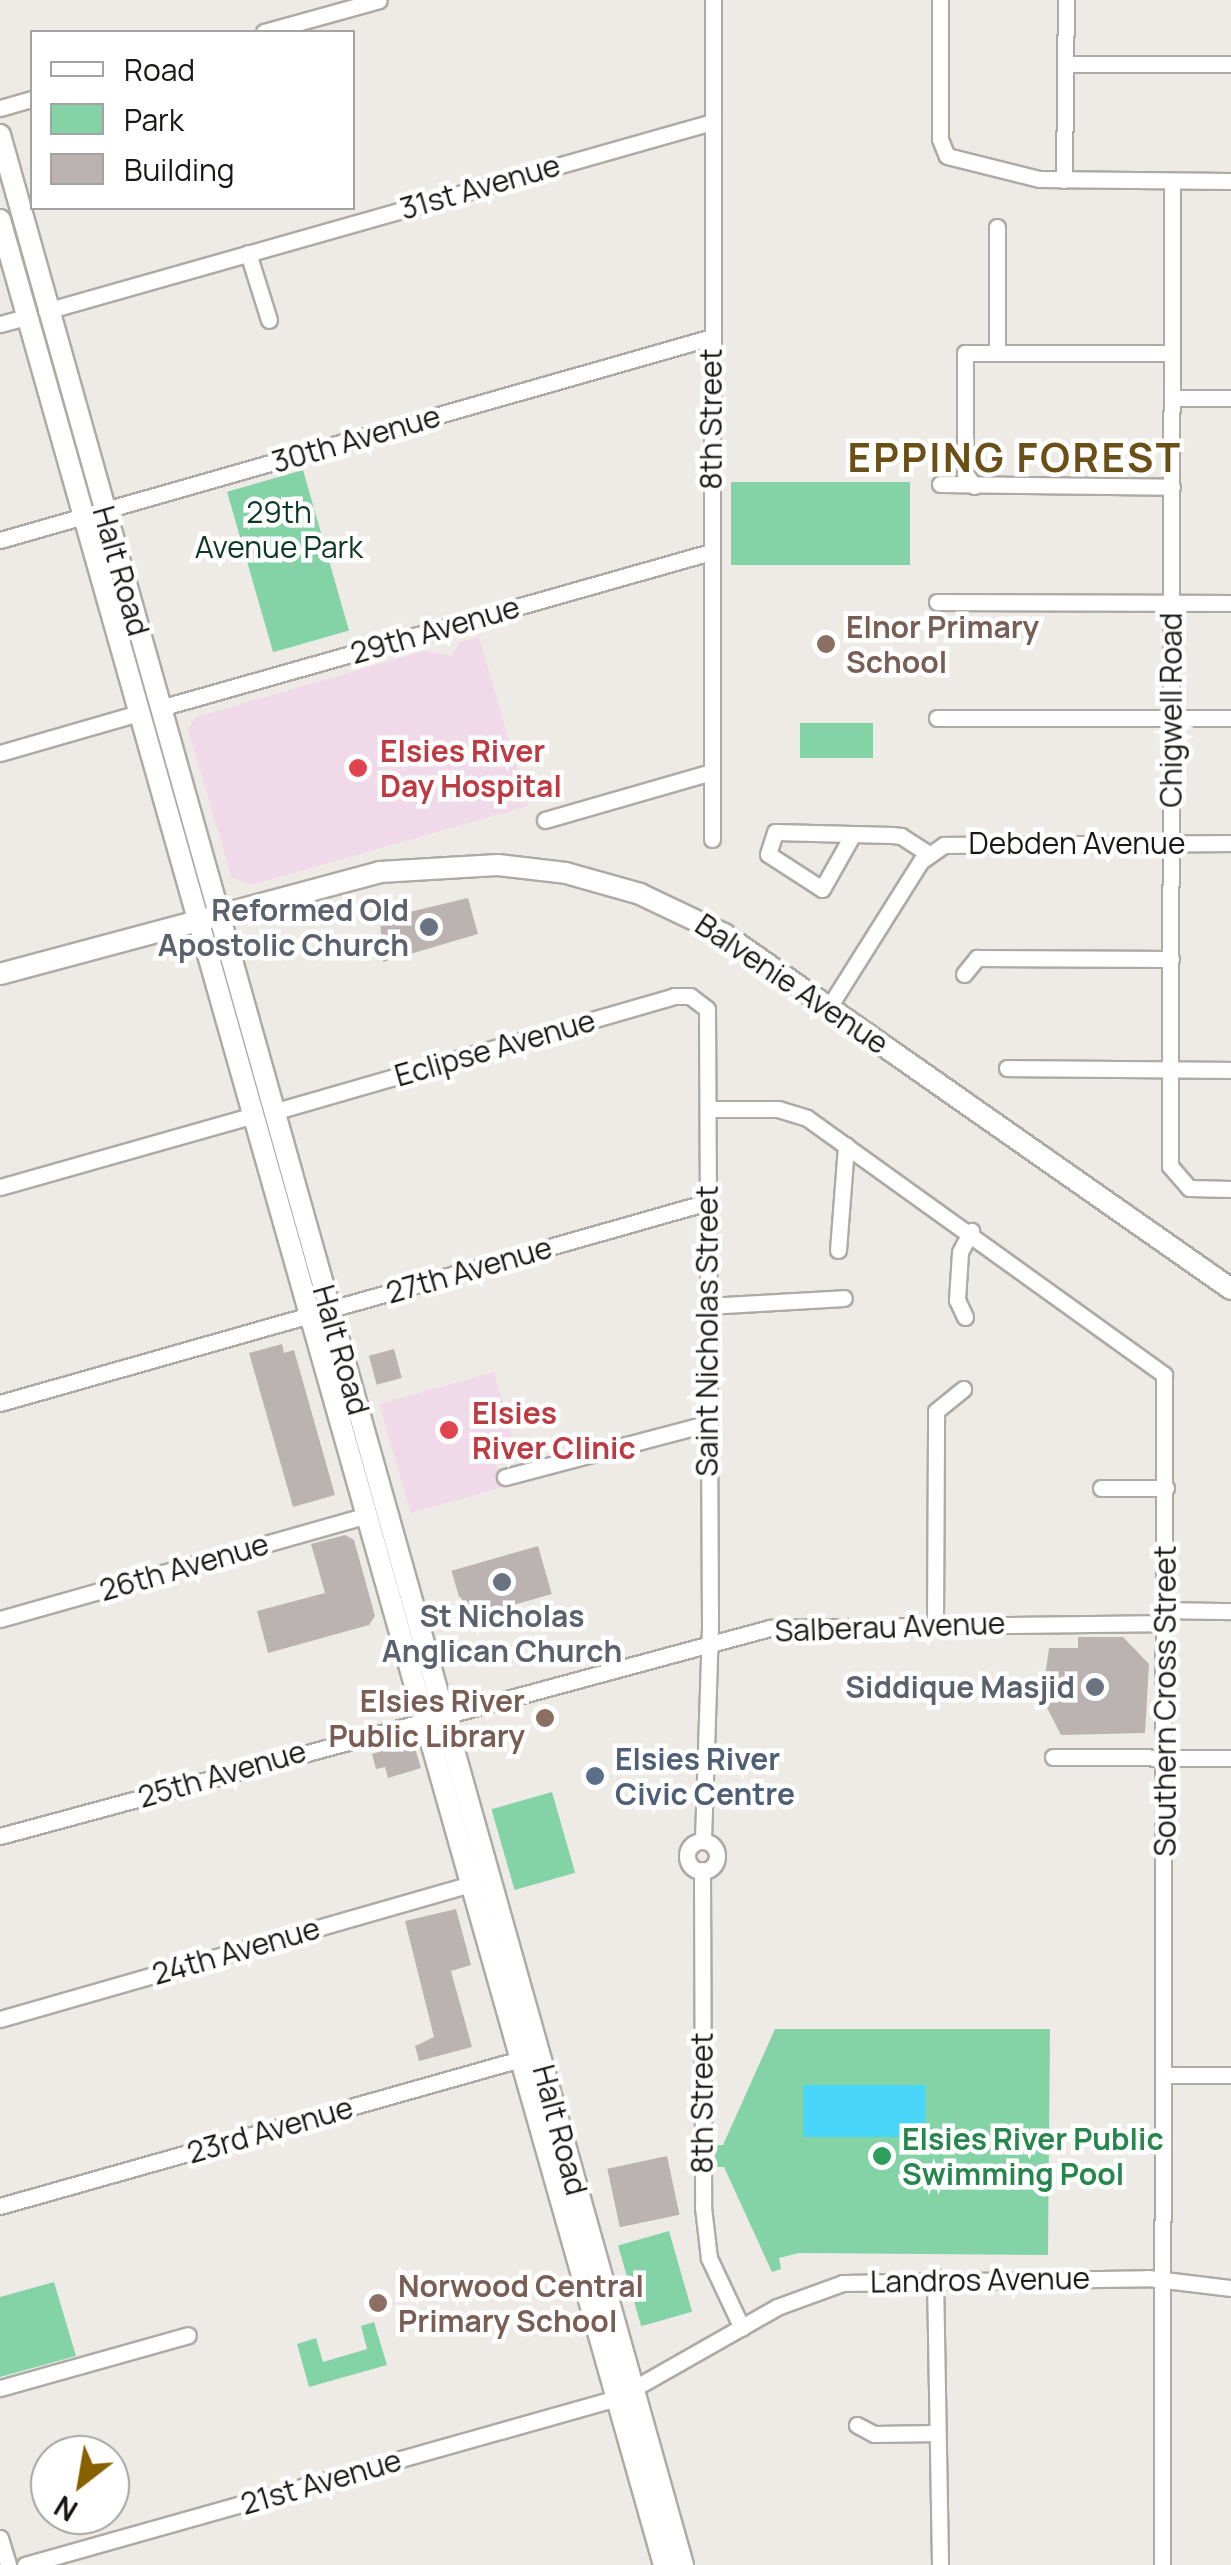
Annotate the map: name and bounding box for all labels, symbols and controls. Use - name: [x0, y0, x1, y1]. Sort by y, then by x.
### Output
- legend: [30, 30, 355, 210]
- text: Road: [124, 49, 195, 90]
- text: Park: [124, 99, 184, 140]
- street label: 31st Avenue: [396, 147, 564, 227]
- text: Building: [124, 149, 235, 190]
- street label: 8th Street: [693, 348, 729, 490]
- street label: 30th Avenue: [268, 398, 444, 480]
- district label: EPPING FOREST: [847, 433, 1183, 481]
- park label: 29th Avenue Park: [195, 494, 363, 564]
- street label: Halt Road: [85, 502, 157, 640]
- street label: 29th Avenue: [346, 589, 524, 671]
- place label: Elnor Primary School: [846, 609, 1039, 680]
- street label: Chigwell Road: [1153, 612, 1189, 808]
- marker: Elnor Primary School: [815, 633, 837, 655]
- place label: Elsies River Day Hospital: [380, 733, 562, 804]
- marker: Elsies River Day Hospital: [345, 755, 371, 781]
- street label: Debden Avenue: [969, 825, 1185, 861]
- place label: Reformed Old Apostolic Church: [158, 892, 409, 962]
- street label: Balvenie Avenue: [689, 906, 895, 1062]
- marker: Reformed Old Apostolic Church: [418, 916, 440, 938]
- street label: Eclipse Avenue: [391, 1002, 599, 1094]
- street label: Saint Nicholas Street: [689, 1185, 725, 1477]
- street label: 27th Avenue: [382, 1229, 556, 1311]
- street label: Halt Road: [305, 1281, 377, 1419]
- place label: Elsies River Clinic: [472, 1395, 636, 1466]
- marker: Elsies River Clinic: [436, 1417, 462, 1443]
- street label: 26th Avenue: [95, 1526, 273, 1608]
- street label: Southern Cross Street: [1147, 1545, 1183, 1857]
- marker: St Nicholas Anglican Church: [491, 1571, 513, 1593]
- place label: St Nicholas Anglican Church: [382, 1598, 622, 1668]
- street label: Salberau Avenue: [774, 1605, 1006, 1649]
- place label: Siddique Masjid: [845, 1669, 1075, 1705]
- marker: Siddique Masjid: [1084, 1676, 1106, 1698]
- place label: Elsies River Public Library: [328, 1683, 525, 1754]
- marker: Elsies River Public Library: [534, 1707, 556, 1729]
- street label: 25th Avenue: [134, 1733, 310, 1815]
- place label: Elsies River Civic Centre: [615, 1741, 795, 1812]
- marker: Elsies River Civic Centre: [584, 1765, 606, 1787]
- street label: 24th Avenue: [148, 1910, 324, 1992]
- street label: 8th Street: [684, 2032, 720, 2174]
- street label: Halt Road: [525, 2061, 595, 2199]
- street label: 23rd Avenue: [183, 2089, 357, 2171]
- place label: Elsies River Public Swimming Pool: [902, 2121, 1164, 2192]
- marker: Elsies River Public Swimming Pool: [871, 2145, 893, 2167]
- street label: Landros Avenue: [870, 2260, 1090, 2300]
- place label: Norwood Central Primary School: [398, 2268, 644, 2338]
- marker: Norwood Central Primary School: [367, 2292, 389, 2314]
- north arrow: [30, 2435, 130, 2535]
- street label: 21st Avenue: [237, 2442, 405, 2522]
- text: N: [47, 2488, 84, 2530]

